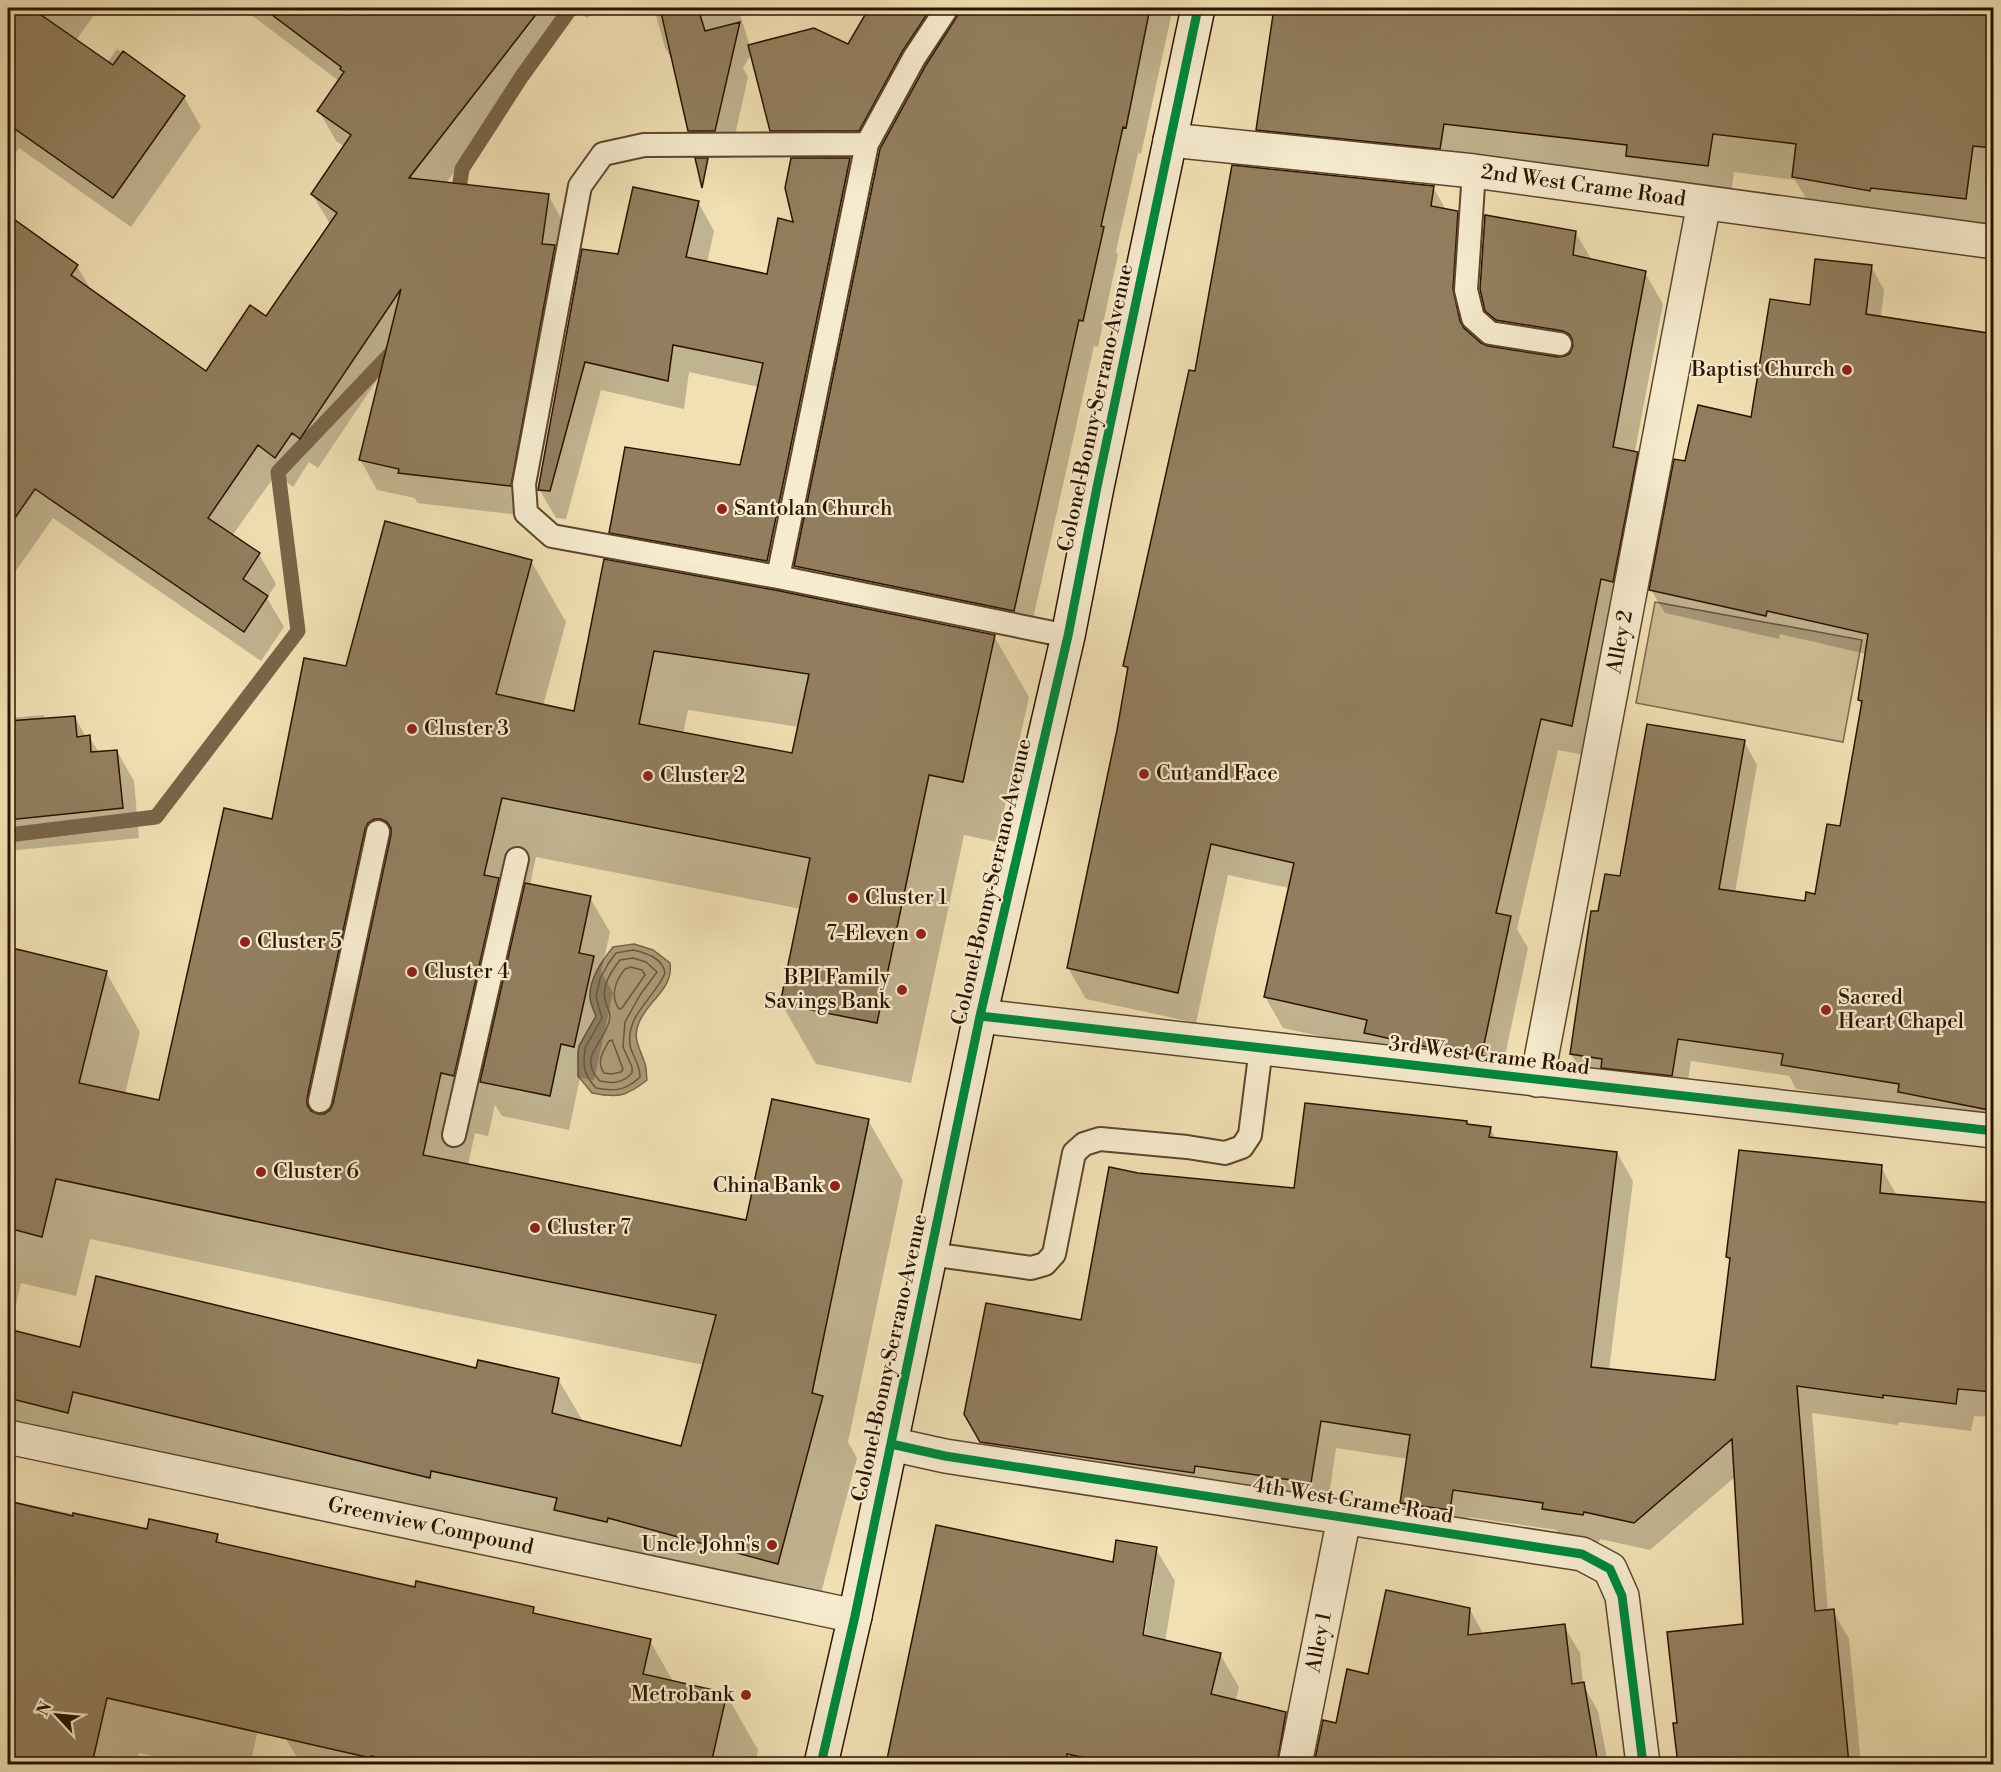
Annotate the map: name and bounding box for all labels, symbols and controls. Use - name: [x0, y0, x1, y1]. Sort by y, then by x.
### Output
- street label: 2nd West Crame Road: [1479, 159, 1687, 213]
- street label: Colonel Bonny Serrano Avenue: [1053, 262, 1139, 554]
- place label: Baptist Church: [1690, 357, 1835, 383]
- marker: Baptist Church: [1840, 363, 1854, 377]
- place label: Santolan Church: [734, 496, 893, 522]
- marker: Santolan Church: [715, 502, 729, 516]
- street label: Alley 2: [1601, 608, 1639, 677]
- place label: Cluster 3: [424, 716, 509, 742]
- marker: Cluster 3: [405, 722, 419, 736]
- street label: Colonel Bonny Serrano Avenue: [946, 736, 1038, 1028]
- place label: Cut and Face: [1156, 761, 1278, 787]
- place label: Cluster 2: [660, 763, 745, 789]
- marker: Cut and Face: [1137, 767, 1151, 781]
- marker: Cluster 2: [641, 769, 655, 783]
- place label: Cluster 1: [865, 885, 947, 911]
- marker: Cluster 1: [846, 891, 860, 905]
- place label: 7-Eleven: [826, 921, 909, 947]
- marker: 7-Eleven: [914, 927, 928, 941]
- place label: Cluster 5: [257, 929, 342, 955]
- marker: Cluster 5: [238, 935, 252, 949]
- place label: Cluster 4: [424, 959, 510, 985]
- marker: Cluster 4: [405, 965, 419, 979]
- place label: BPI Family Savings Bank: [764, 965, 891, 1015]
- marker: BPI Family Savings Bank: [895, 983, 909, 997]
- place label: Sacred Heart Chapel: [1838, 985, 1964, 1035]
- marker: Sacred Heart Chapel: [1819, 1003, 1833, 1017]
- street label: 3rd West Crame Road: [1387, 1031, 1591, 1081]
- place label: Cluster 6: [273, 1159, 359, 1185]
- marker: Cluster 6: [254, 1165, 268, 1179]
- place label: China Bank: [713, 1173, 824, 1199]
- marker: China Bank: [828, 1179, 842, 1193]
- street label: Colonel Bonny Serrano Avenue: [847, 1212, 933, 1504]
- place label: Cluster 7: [547, 1215, 631, 1241]
- marker: Cluster 7: [528, 1221, 542, 1235]
- street label: 4th West Crame Road: [1251, 1472, 1455, 1530]
- street label: Greenview Compound: [325, 1492, 536, 1561]
- place label: Uncle John's: [641, 1532, 760, 1558]
- marker: Uncle John's: [765, 1538, 779, 1552]
- street label: Alley 1: [1300, 1610, 1338, 1676]
- place label: Metrobank: [631, 1682, 735, 1708]
- north arrow: [27, 1685, 87, 1745]
- marker: Metrobank: [739, 1688, 753, 1702]
- text: N: [33, 1698, 56, 1719]

